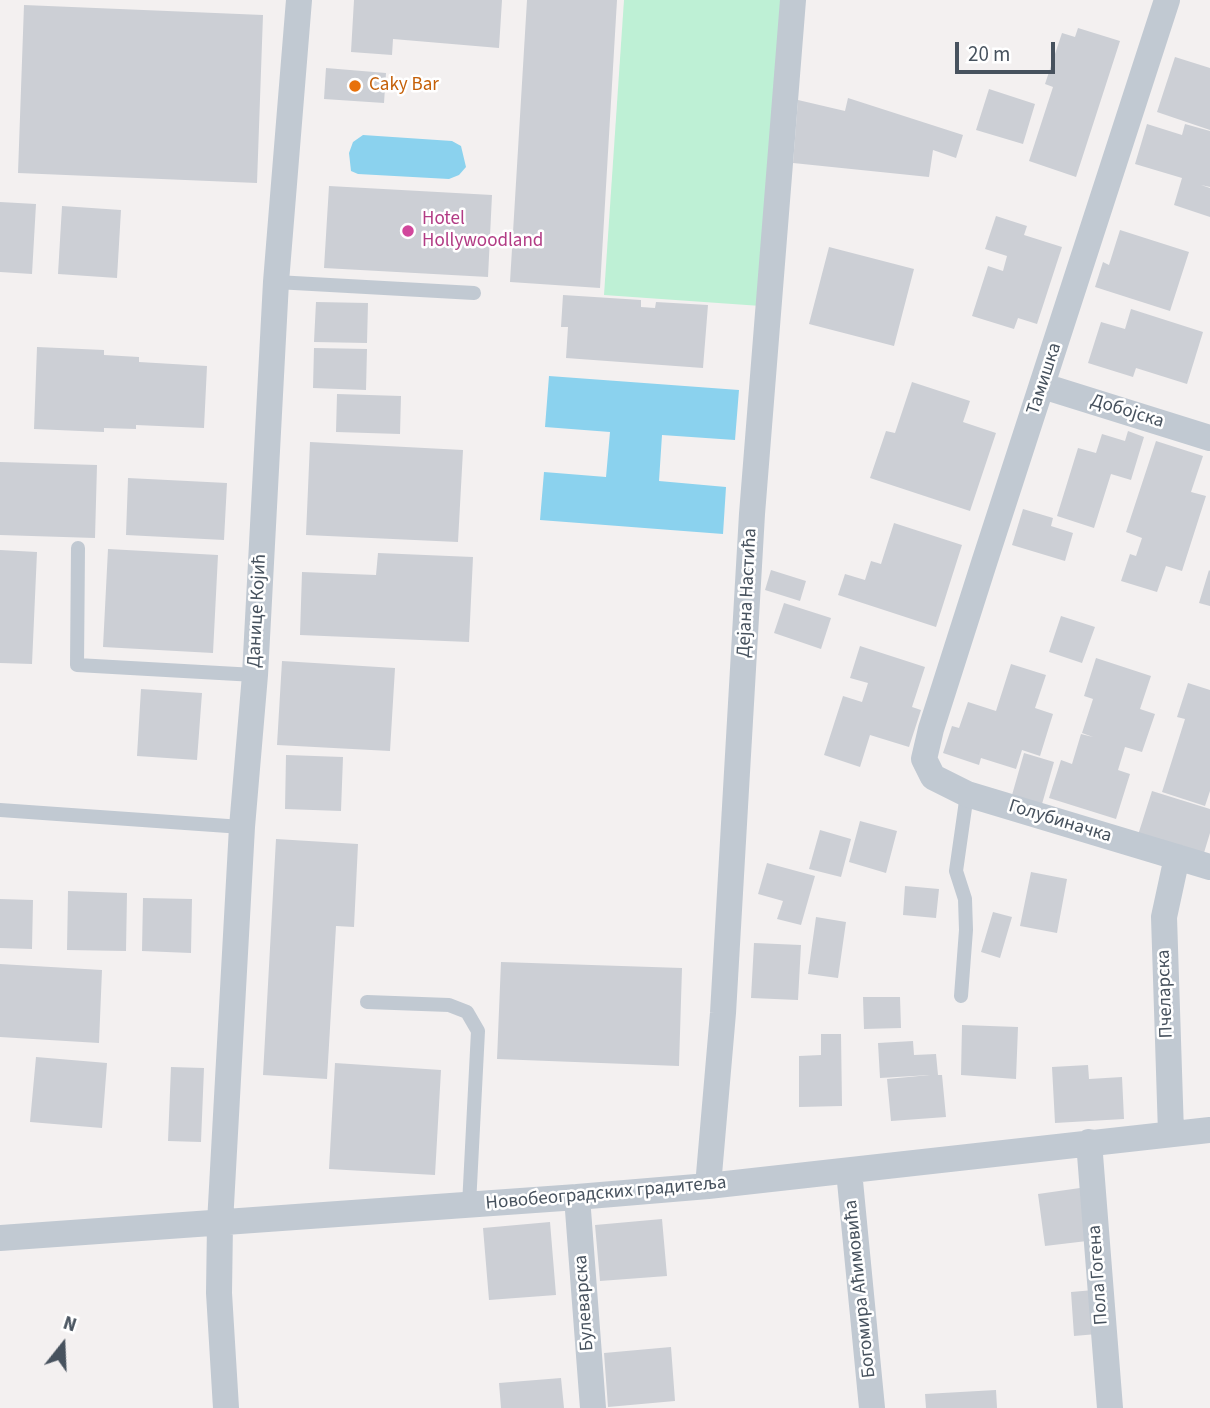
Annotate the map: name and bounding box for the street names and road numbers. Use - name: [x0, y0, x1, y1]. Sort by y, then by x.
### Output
- street label: Тамишка: [1023, 340, 1067, 418]
- street label: Добојска: [1088, 390, 1166, 434]
- street label: Дејана Настића: [733, 528, 763, 658]
- street label: Данице Којић: [244, 554, 272, 668]
- street label: Голубиначка: [1006, 796, 1114, 848]
- street label: Пчеларска: [1153, 949, 1179, 1039]
- street label: Новобеоградских градитеља: [485, 1172, 727, 1216]
- street label: Богомира Аћимовића: [840, 1199, 882, 1379]
- street label: Пола Гогена: [1084, 1224, 1114, 1326]
- street label: Булеварска: [570, 1254, 600, 1352]

